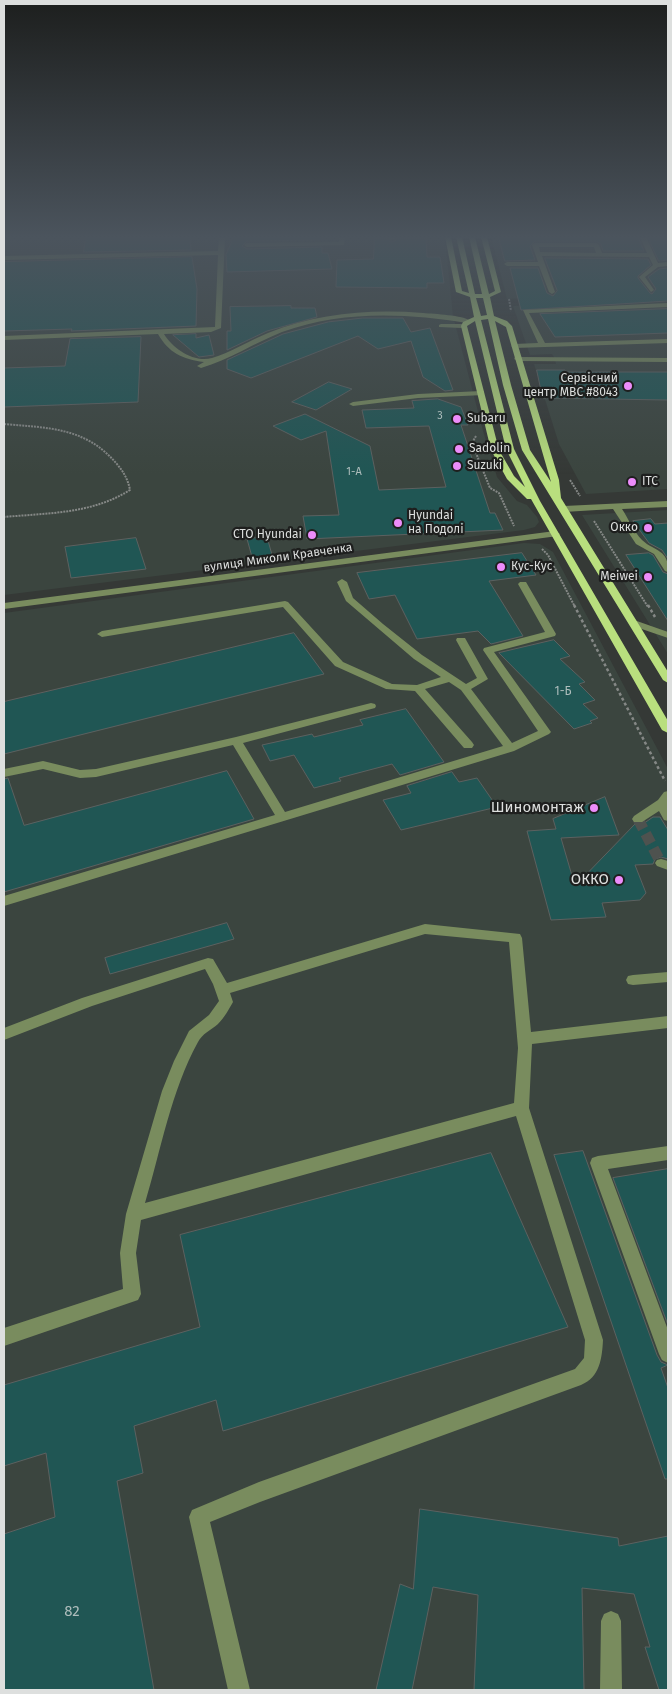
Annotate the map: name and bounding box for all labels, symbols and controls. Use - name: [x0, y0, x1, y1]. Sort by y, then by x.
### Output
- place label: Сервісний центр МВС #8043: [524, 372, 618, 400]
- marker: Сервісний центр МВС #8043: [622, 380, 634, 392]
- house number: 3: [437, 409, 443, 423]
- place label: Subaru: [467, 412, 506, 426]
- marker: Subaru: [451, 413, 463, 425]
- place label: Sadolin: [469, 442, 510, 456]
- marker: Sadolin: [453, 443, 465, 455]
- place label: Suzuki: [467, 459, 502, 473]
- marker: Suzuki: [451, 460, 463, 472]
- house number: 1-А: [346, 465, 362, 479]
- place label: ITC: [642, 475, 658, 489]
- marker: ITC: [626, 476, 638, 488]
- place label: Hyundai на Подолі: [408, 509, 464, 537]
- marker: Hyundai на Подолі: [392, 517, 404, 529]
- place label: Окко: [610, 521, 638, 535]
- marker: Окко: [642, 522, 654, 534]
- place label: СТО Hyundai: [233, 528, 302, 542]
- marker: СТО Hyundai: [306, 529, 318, 541]
- street label: вулиця Миколи Кравченка: [203, 540, 353, 576]
- place label: Кус-Кус: [511, 560, 552, 574]
- marker: Кус-Кус: [495, 561, 507, 573]
- place label: Meiwei: [600, 570, 638, 584]
- marker: Meiwei: [642, 571, 654, 583]
- house number: 1-Б: [555, 685, 571, 699]
- place label: Шиномонтаж: [491, 799, 584, 817]
- marker: Шиномонтаж: [588, 802, 600, 814]
- place label: ОККО: [571, 871, 609, 889]
- marker: ОККО: [613, 874, 625, 886]
- house number: 82: [64, 1603, 80, 1621]

